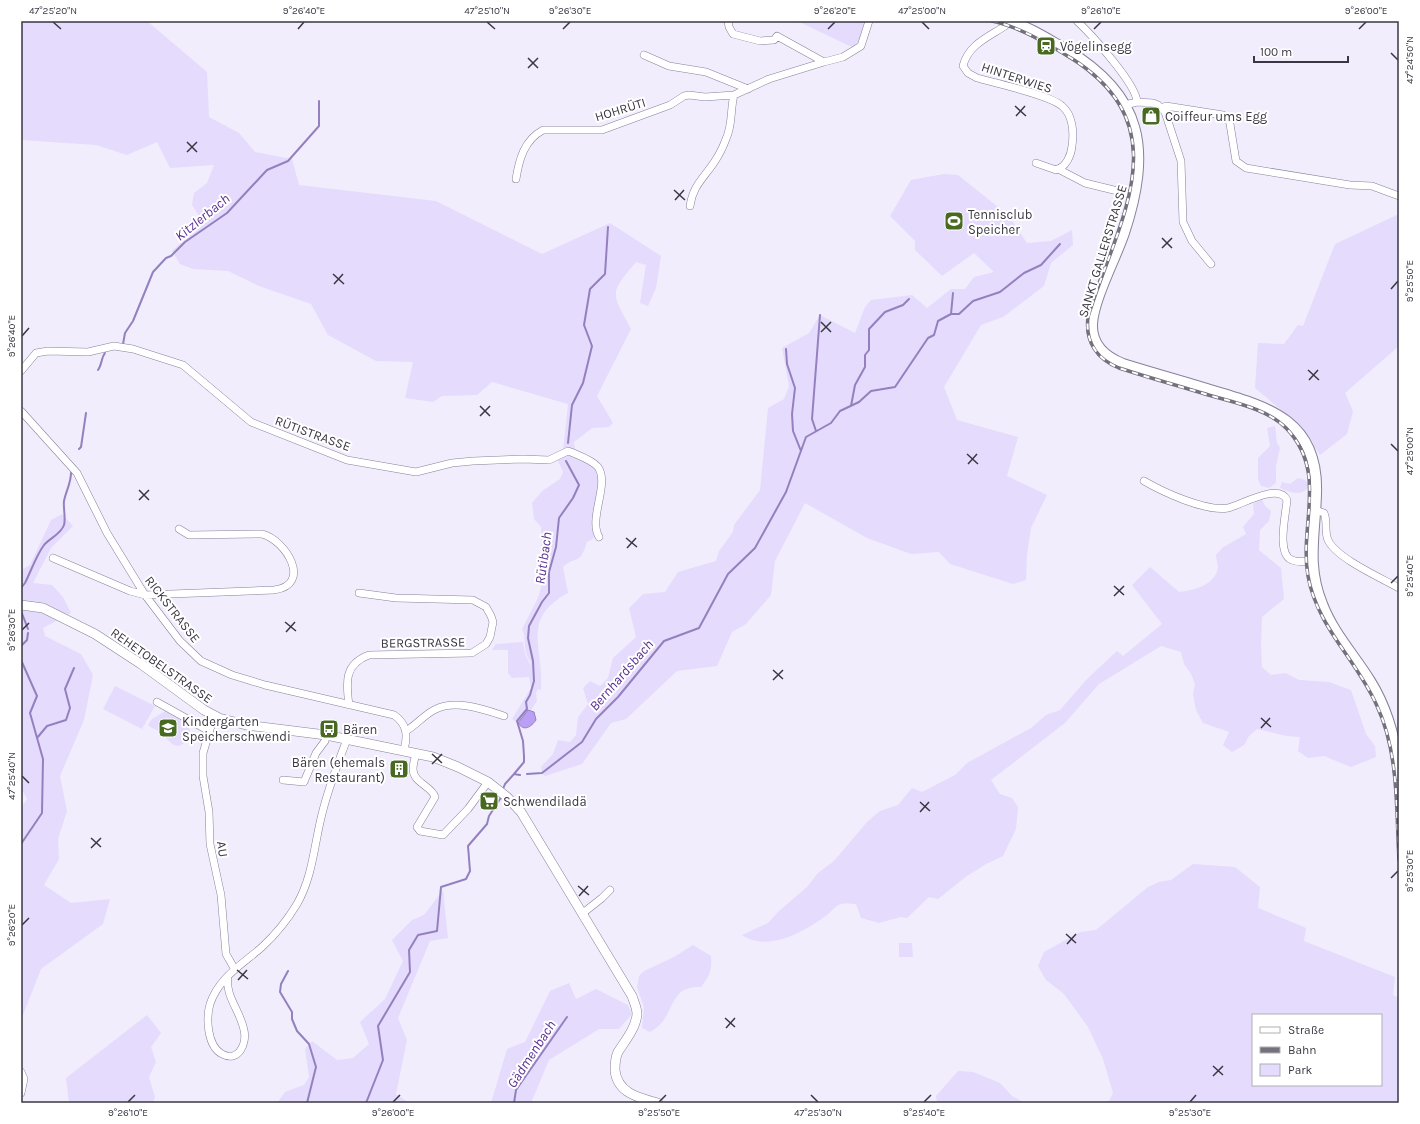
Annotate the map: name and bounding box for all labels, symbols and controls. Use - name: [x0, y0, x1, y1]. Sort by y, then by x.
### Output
- text: 47°25'20"N: [29, 5, 77, 17]
- text: 9°26'40"E: [283, 5, 325, 17]
- text: 47°25'10"N: [464, 5, 510, 17]
- text: 9°26'30"E: [549, 5, 591, 17]
- text: 9°26'20"E: [814, 5, 856, 17]
- text: 47°25'00"N: [898, 5, 946, 17]
- text: 9°26'10"E: [1081, 5, 1121, 17]
- text: 9°26'00"E: [1345, 5, 1387, 17]
- station icon: Vögelinsegg: [1035, 35, 1057, 57]
- text: 47°24'50"N: [1404, 36, 1416, 84]
- scale bar: [1254, 38, 1348, 64]
- place label: Vögelinsegg: [1060, 39, 1132, 54]
- text: 100 m: [1260, 45, 1292, 59]
- street label: HINTERWIES: [980, 59, 1054, 96]
- street label: HOHRÜTI: [593, 94, 647, 124]
- shop icon: Coiffeur ums Egg: [1140, 105, 1162, 127]
- place label: Coiffeur ums Egg: [1165, 109, 1268, 124]
- street label: SANKT GALLERSTRASSE: [1075, 183, 1130, 319]
- water label: Kitzlerbach: [172, 190, 233, 245]
- place label: Tennisclub Speicher: [968, 207, 1033, 237]
- sports icon: Tennisclub Speicher: [943, 210, 965, 232]
- text: 9°25'50"E: [1404, 260, 1416, 302]
- text: 9°26'40"E: [6, 315, 18, 357]
- street label: RÜTISTRASSE: [273, 412, 353, 454]
- text: 47°25'00"N: [1404, 427, 1416, 475]
- water label: Rütibach: [531, 531, 556, 585]
- text: 9°25'40"E: [1404, 555, 1416, 597]
- street label: RICKSTRASSE: [142, 573, 203, 646]
- text: 9°26'30"E: [6, 609, 18, 651]
- street label: REHETOBELSTRASSE: [108, 625, 215, 706]
- street label: BERGSTRASSE: [381, 634, 465, 651]
- water label: Bernhardsbach: [586, 636, 657, 714]
- place label: Kindergarten Speicherschwendi: [182, 714, 291, 744]
- school or university icon: Kindergarten Speicherschwendi: [157, 717, 179, 739]
- bus stop icon: Bären: [318, 718, 340, 740]
- place label: Bären: [343, 722, 377, 737]
- text: 47°25'40"N: [6, 752, 18, 800]
- place label: Bären (ehemals Restaurant): [292, 755, 385, 785]
- building icon: Bären (ehemals Restaurant): [388, 758, 410, 780]
- supermarket icon: Schwendiladä: [478, 790, 500, 812]
- place label: Schwendiladä: [503, 794, 587, 809]
- street label: AU: [214, 840, 231, 858]
- text: 9°25'30"E: [1404, 850, 1416, 892]
- text: 9°26'20"E: [6, 904, 18, 946]
- legend: [1252, 1014, 1382, 1086]
- water label: Gädmenbach: [503, 1017, 560, 1091]
- text: Straße: [1288, 1023, 1324, 1037]
- text: Bahn: [1288, 1043, 1317, 1057]
- text: Park: [1288, 1063, 1313, 1077]
- text: 9°26'10"E: [108, 1107, 148, 1119]
- text: 9°26'00"E: [372, 1107, 414, 1119]
- text: 9°25'50"E: [638, 1107, 680, 1119]
- text: 47°25'30"N: [794, 1107, 842, 1119]
- text: 9°25'40"E: [903, 1107, 945, 1119]
- text: 9°25'30"E: [1169, 1107, 1211, 1119]

